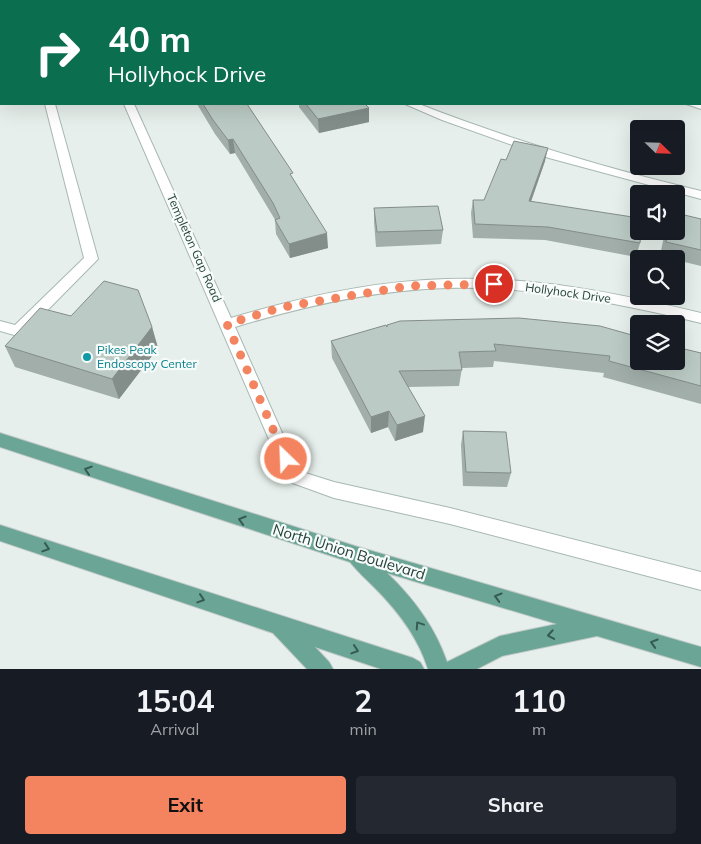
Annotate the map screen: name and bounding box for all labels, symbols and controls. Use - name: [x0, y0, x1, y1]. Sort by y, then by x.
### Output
- text: 40 m: [108, 17, 191, 61]
- icon: right: [25, 20, 90, 85]
- text: Hollyhock Drive: [108, 60, 266, 88]
- north arrow: [630, 120, 685, 175]
- map controls: [630, 120, 685, 370]
- button: sound: [630, 185, 685, 240]
- street label: Templeton Gap Road: [164, 191, 225, 304]
- button: search: [630, 250, 685, 305]
- pin: [473, 263, 515, 305]
- icon: arrive: [480, 270, 508, 298]
- street label: Hollyhock Drive: [524, 279, 612, 306]
- button: layers: [630, 315, 685, 370]
- place label: Pikes Peak Endoscopy Center: [97, 342, 197, 371]
- marker: Pikes Peak Endoscopy Center: [81, 351, 93, 363]
- position arrow: [259, 432, 311, 484]
- one-way arrow: [84, 466, 92, 476]
- one-way arrow: [239, 515, 247, 525]
- street label: North Union Boulevard: [271, 519, 428, 584]
- one-way arrow: [42, 542, 50, 552]
- one-way arrow: [494, 592, 503, 603]
- one-way arrow: [196, 593, 204, 603]
- one-way arrow: [416, 621, 425, 631]
- one-way arrow: [546, 629, 555, 639]
- one-way arrow: [651, 638, 659, 648]
- one-way arrow: [350, 644, 359, 654]
- text: 15:04: [135, 682, 215, 720]
- text: 2: [354, 682, 372, 720]
- text: 110: [512, 682, 566, 720]
- text: Arrival: [150, 719, 199, 739]
- text: min: [350, 719, 377, 739]
- text: m: [532, 719, 546, 739]
- button: Exit: [25, 776, 346, 834]
- button: Share: [356, 776, 676, 834]

